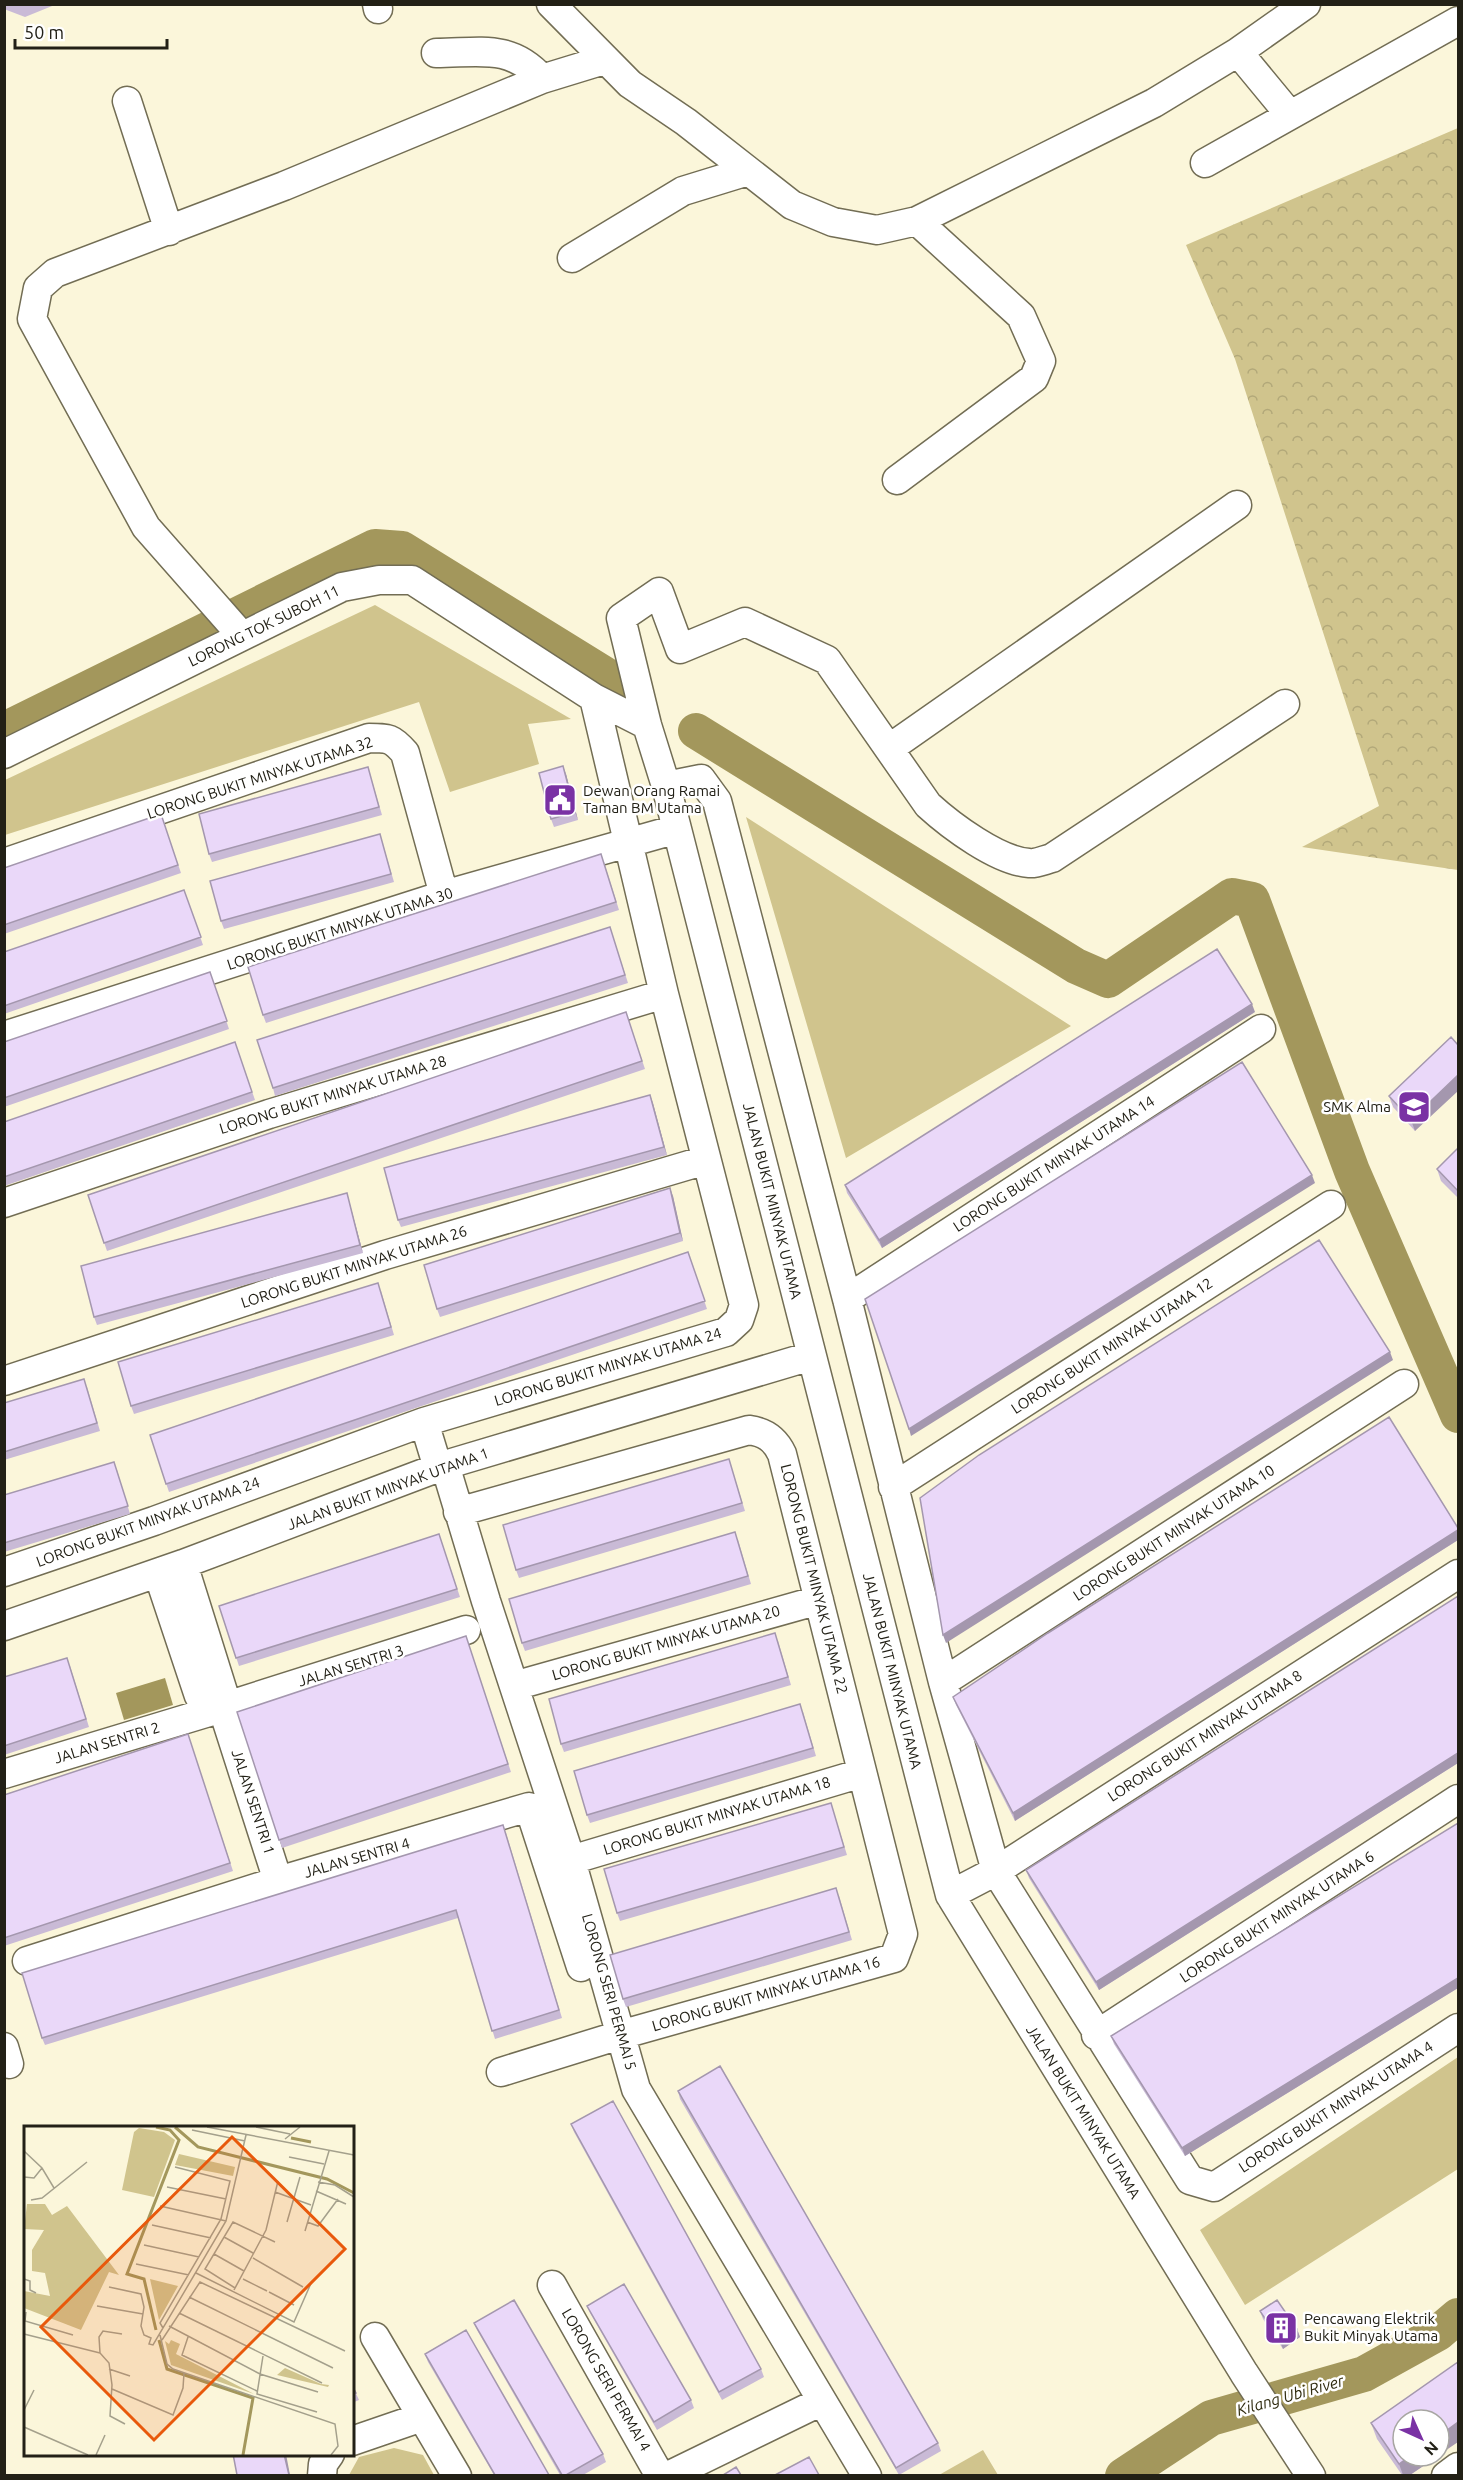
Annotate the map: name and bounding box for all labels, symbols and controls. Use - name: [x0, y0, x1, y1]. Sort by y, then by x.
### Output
- scale bar: [15, 12, 166, 50]
- text: 50 m: [24, 22, 64, 42]
- street label: LORONG TOK SUBOH 11: [185, 581, 342, 670]
- street label: LORONG BUKIT MINYAK UTAMA 32: [145, 733, 375, 822]
- public building icon: Dewan Orang Ramai Taman BM Utama: [542, 782, 578, 818]
- place label: Dewan Orang Ramai Taman BM Utama: [583, 782, 720, 816]
- street label: LORONG BUKIT MINYAK UTAMA 30: [225, 884, 455, 973]
- street label: LORONG BUKIT MINYAK UTAMA 28: [217, 1052, 448, 1137]
- school or university icon: SMK Alma: [1396, 1089, 1432, 1125]
- street label: LORONG BUKIT MINYAK UTAMA 14: [950, 1092, 1158, 1235]
- place label: SMK Alma: [1323, 1098, 1391, 1115]
- street label: JALAN BUKIT MINYAK UTAMA: [740, 1101, 805, 1301]
- street label: LORONG BUKIT MINYAK UTAMA 26: [239, 1222, 469, 1311]
- street label: LORONG BUKIT MINYAK UTAMA 12: [1008, 1274, 1216, 1417]
- street label: LORONG BUKIT MINYAK UTAMA 24: [492, 1324, 723, 1409]
- street label: JALAN BUKIT MINYAK UTAMA 1: [285, 1444, 491, 1533]
- street label: LORONG BUKIT MINYAK UTAMA 10: [1070, 1461, 1278, 1604]
- street label: LORONG BUKIT MINYAK UTAMA 22: [778, 1462, 851, 1696]
- street label: LORONG BUKIT MINYAK UTAMA 24: [34, 1473, 262, 1570]
- street label: JALAN BUKIT MINYAK UTAMA: [860, 1571, 925, 1771]
- street label: LORONG BUKIT MINYAK UTAMA 20: [550, 1602, 782, 1683]
- street label: JALAN SENTRI 3: [296, 1641, 406, 1690]
- street label: LORONG BUKIT MINYAK UTAMA 8: [1104, 1666, 1305, 1805]
- street label: JALAN SENTRI 2: [52, 1718, 162, 1767]
- street label: JALAN SENTRI 1: [228, 1747, 278, 1857]
- street label: LORONG BUKIT MINYAK UTAMA 18: [601, 1773, 832, 1858]
- street label: JALAN SENTRI 4: [302, 1834, 412, 1881]
- street label: LORONG BUKIT MINYAK UTAMA 6: [1176, 1847, 1377, 1986]
- street label: LORONG SERI PERMAI 5: [579, 1912, 640, 2072]
- street label: LORONG BUKIT MINYAK UTAMA 16: [650, 1953, 882, 2034]
- street label: JALAN BUKIT MINYAK UTAMA: [1023, 2022, 1144, 2202]
- street label: LORONG BUKIT MINYAK UTAMA 4: [1235, 2037, 1436, 2176]
- inset map: [24, 2126, 354, 2456]
- street label: LORONG SERI PERMAI 4: [559, 2305, 654, 2454]
- building icon: Pencawang Elektrik Bukit Minyak Utama: [1263, 2310, 1299, 2346]
- place label: Pencawang Elektrik Bukit Minyak Utama: [1304, 2310, 1438, 2344]
- water label: Kilang Ubi River: [1234, 2371, 1347, 2419]
- north arrow: [1391, 2408, 1451, 2468]
- text: N: [1421, 2438, 1442, 2459]

